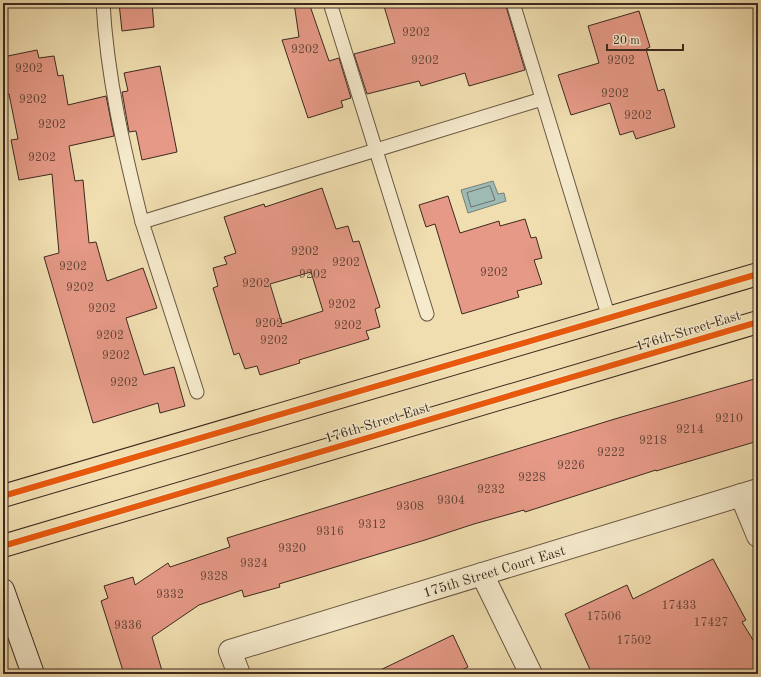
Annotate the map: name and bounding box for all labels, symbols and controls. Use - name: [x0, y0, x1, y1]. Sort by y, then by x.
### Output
- scale bar: [607, 26, 683, 52]
- house number: 9202: [402, 27, 430, 39]
- text: 20 m: [613, 35, 640, 47]
- house number: 9202: [291, 44, 319, 56]
- house number: 9202: [411, 55, 439, 67]
- house number: 9202: [607, 55, 635, 67]
- house number: 9202: [15, 63, 43, 75]
- house number: 9202: [601, 88, 629, 100]
- house number: 9202: [19, 94, 47, 106]
- house number: 9202: [624, 110, 652, 122]
- house number: 9202: [38, 119, 66, 131]
- house number: 9202: [28, 152, 56, 164]
- house number: 9202: [291, 246, 319, 258]
- house number: 9202: [332, 257, 360, 269]
- house number: 9202: [59, 261, 87, 273]
- house number: 9202: [480, 267, 508, 279]
- house number: 9202: [299, 269, 327, 281]
- house number: 9202: [242, 278, 270, 290]
- house number: 9202: [66, 282, 94, 294]
- house number: 9202: [328, 299, 356, 311]
- house number: 9202: [88, 303, 116, 315]
- street label: 176th Street East: [634, 308, 743, 354]
- house number: 9202: [255, 318, 283, 330]
- house number: 9202: [334, 320, 362, 332]
- house number: 9202: [96, 330, 124, 342]
- house number: 9202: [260, 335, 288, 347]
- house number: 9202: [102, 350, 130, 362]
- house number: 9202: [110, 377, 138, 389]
- street label: 176th Street East: [323, 400, 432, 446]
- house number: 9210: [715, 413, 743, 425]
- house number: 9214: [676, 424, 704, 436]
- house number: 9218: [639, 435, 667, 447]
- house number: 9222: [597, 447, 625, 459]
- house number: 9226: [557, 460, 585, 472]
- house number: 9228: [518, 472, 546, 484]
- house number: 9232: [477, 484, 505, 496]
- house number: 9304: [437, 495, 465, 507]
- house number: 9308: [396, 501, 424, 513]
- house number: 9312: [358, 519, 386, 531]
- house number: 9316: [316, 526, 344, 538]
- house number: 9320: [278, 543, 306, 555]
- street label: 175th Street Court East: [422, 544, 567, 600]
- house number: 9324: [240, 558, 268, 570]
- house number: 9328: [200, 571, 228, 583]
- house number: 9332: [156, 589, 184, 601]
- house number: 17433: [662, 600, 696, 612]
- house number: 17506: [587, 610, 621, 623]
- house number: 17427: [694, 617, 728, 629]
- house number: 9336: [114, 620, 142, 632]
- house number: 17502: [617, 634, 651, 647]

